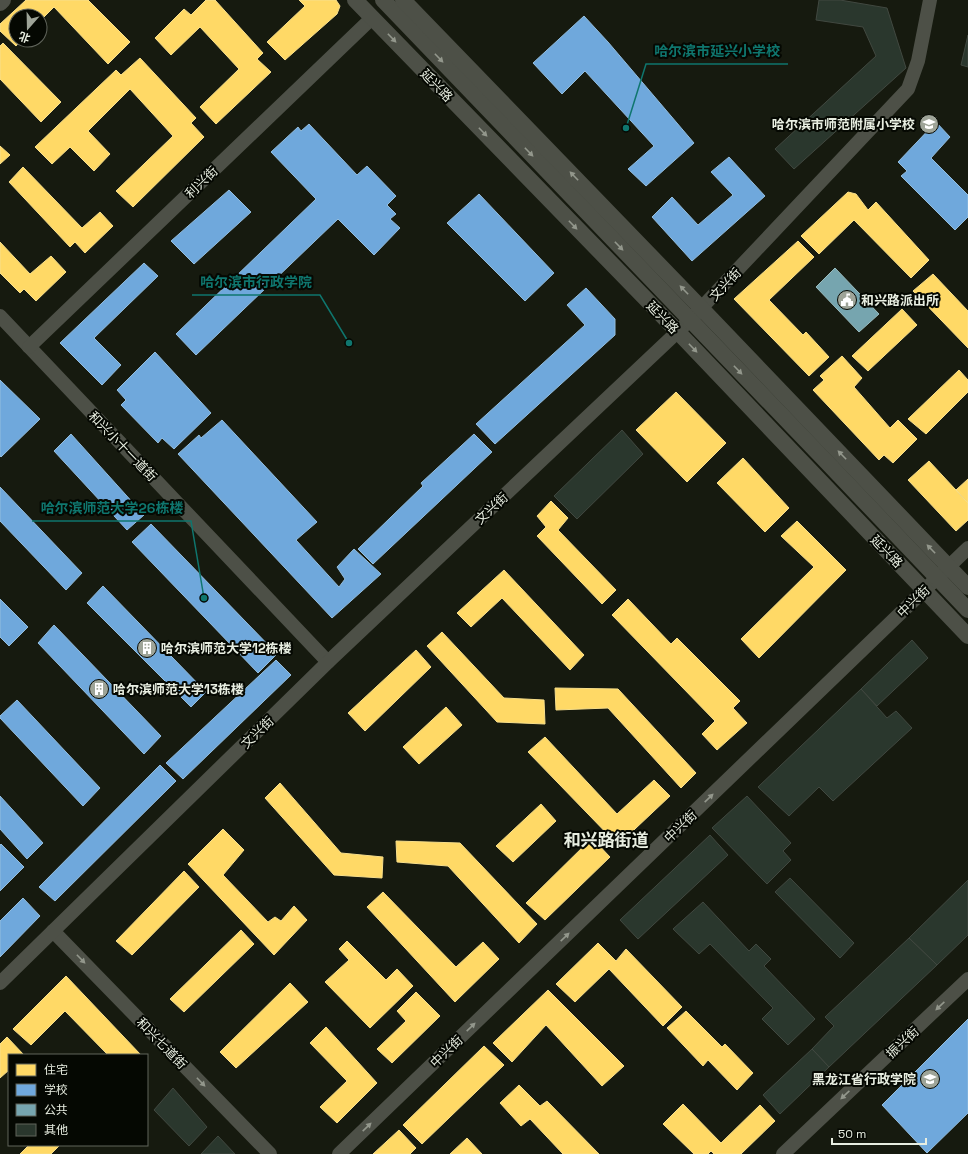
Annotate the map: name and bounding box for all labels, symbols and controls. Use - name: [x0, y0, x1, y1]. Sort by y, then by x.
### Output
- north arrow: [8, 8, 48, 48]
- text: 北: [17, 29, 32, 46]
- one-way arrow: [387, 33, 397, 43]
- callout: 哈尔滨市延兴小学校: [646, 38, 788, 64]
- text: 哈尔滨市延兴小学校: [654, 42, 780, 60]
- one-way arrow: [434, 53, 444, 63]
- street label: 延兴路: [417, 65, 456, 105]
- school or university icon: 哈尔滨市师范附属小学校: [918, 113, 940, 135]
- place label: 哈尔滨市师范附属小学校: [772, 116, 915, 133]
- one-way arrow: [478, 127, 487, 137]
- one-way arrow: [524, 147, 534, 157]
- street label: 利兴街: [181, 163, 221, 202]
- one-way arrow: [569, 171, 579, 181]
- one-way arrow: [568, 220, 578, 230]
- one-way arrow: [614, 241, 624, 251]
- street label: 文兴街: [706, 264, 745, 304]
- callout: 哈尔滨市行政学院: [192, 269, 320, 295]
- text: 哈尔滨市行政学院: [200, 273, 312, 291]
- one-way arrow: [679, 285, 689, 295]
- public building icon: 和兴路派出所: [836, 289, 858, 311]
- place label: 和兴路派出所: [861, 292, 939, 309]
- street label: 延兴路: [643, 297, 682, 337]
- one-way arrow: [688, 343, 698, 353]
- one-way arrow: [733, 365, 743, 375]
- street label: 和兴小十一道街: [85, 408, 160, 485]
- one-way arrow: [837, 450, 846, 460]
- street label: 文兴街: [471, 489, 511, 528]
- callout: 哈尔滨师范大学26栋楼: [32, 495, 191, 521]
- text: 哈尔滨师范大学26栋楼: [41, 499, 183, 517]
- street label: 延兴路: [867, 531, 906, 571]
- one-way arrow: [927, 544, 936, 554]
- street label: 中兴街: [893, 582, 933, 621]
- building icon: 哈尔滨师范大学12栋楼: [136, 637, 158, 659]
- place label: 哈尔滨师范大学12栋楼: [161, 640, 292, 657]
- building icon: 哈尔滨师范大学13栋楼: [88, 678, 110, 700]
- place label: 哈尔滨师范大学13栋楼: [113, 681, 244, 698]
- street label: 文兴街: [237, 713, 277, 752]
- one-way arrow: [704, 793, 714, 803]
- street label: 中兴街: [660, 807, 700, 846]
- district label: 和兴路街道: [564, 829, 649, 851]
- one-way arrow: [560, 932, 570, 942]
- one-way arrow: [76, 954, 85, 964]
- one-way arrow: [935, 1001, 945, 1011]
- street label: 和兴七道街: [133, 1014, 190, 1073]
- one-way arrow: [466, 1022, 476, 1032]
- street label: 振兴街: [882, 1023, 922, 1062]
- street label: 中兴街: [426, 1032, 466, 1071]
- legend: [8, 1054, 148, 1146]
- text: 住宅: [44, 1062, 68, 1078]
- school or university icon: 黑龙江省行政学院: [919, 1068, 941, 1090]
- place label: 黑龙江省行政学院: [812, 1071, 916, 1088]
- one-way arrow: [196, 1077, 205, 1087]
- text: 学校: [44, 1082, 68, 1098]
- one-way arrow: [840, 1090, 850, 1100]
- text: 公共: [44, 1102, 68, 1118]
- scale bar: [832, 1120, 926, 1146]
- text: 其他: [44, 1122, 68, 1138]
- one-way arrow: [362, 1122, 372, 1132]
- text: 50 m: [838, 1126, 866, 1142]

